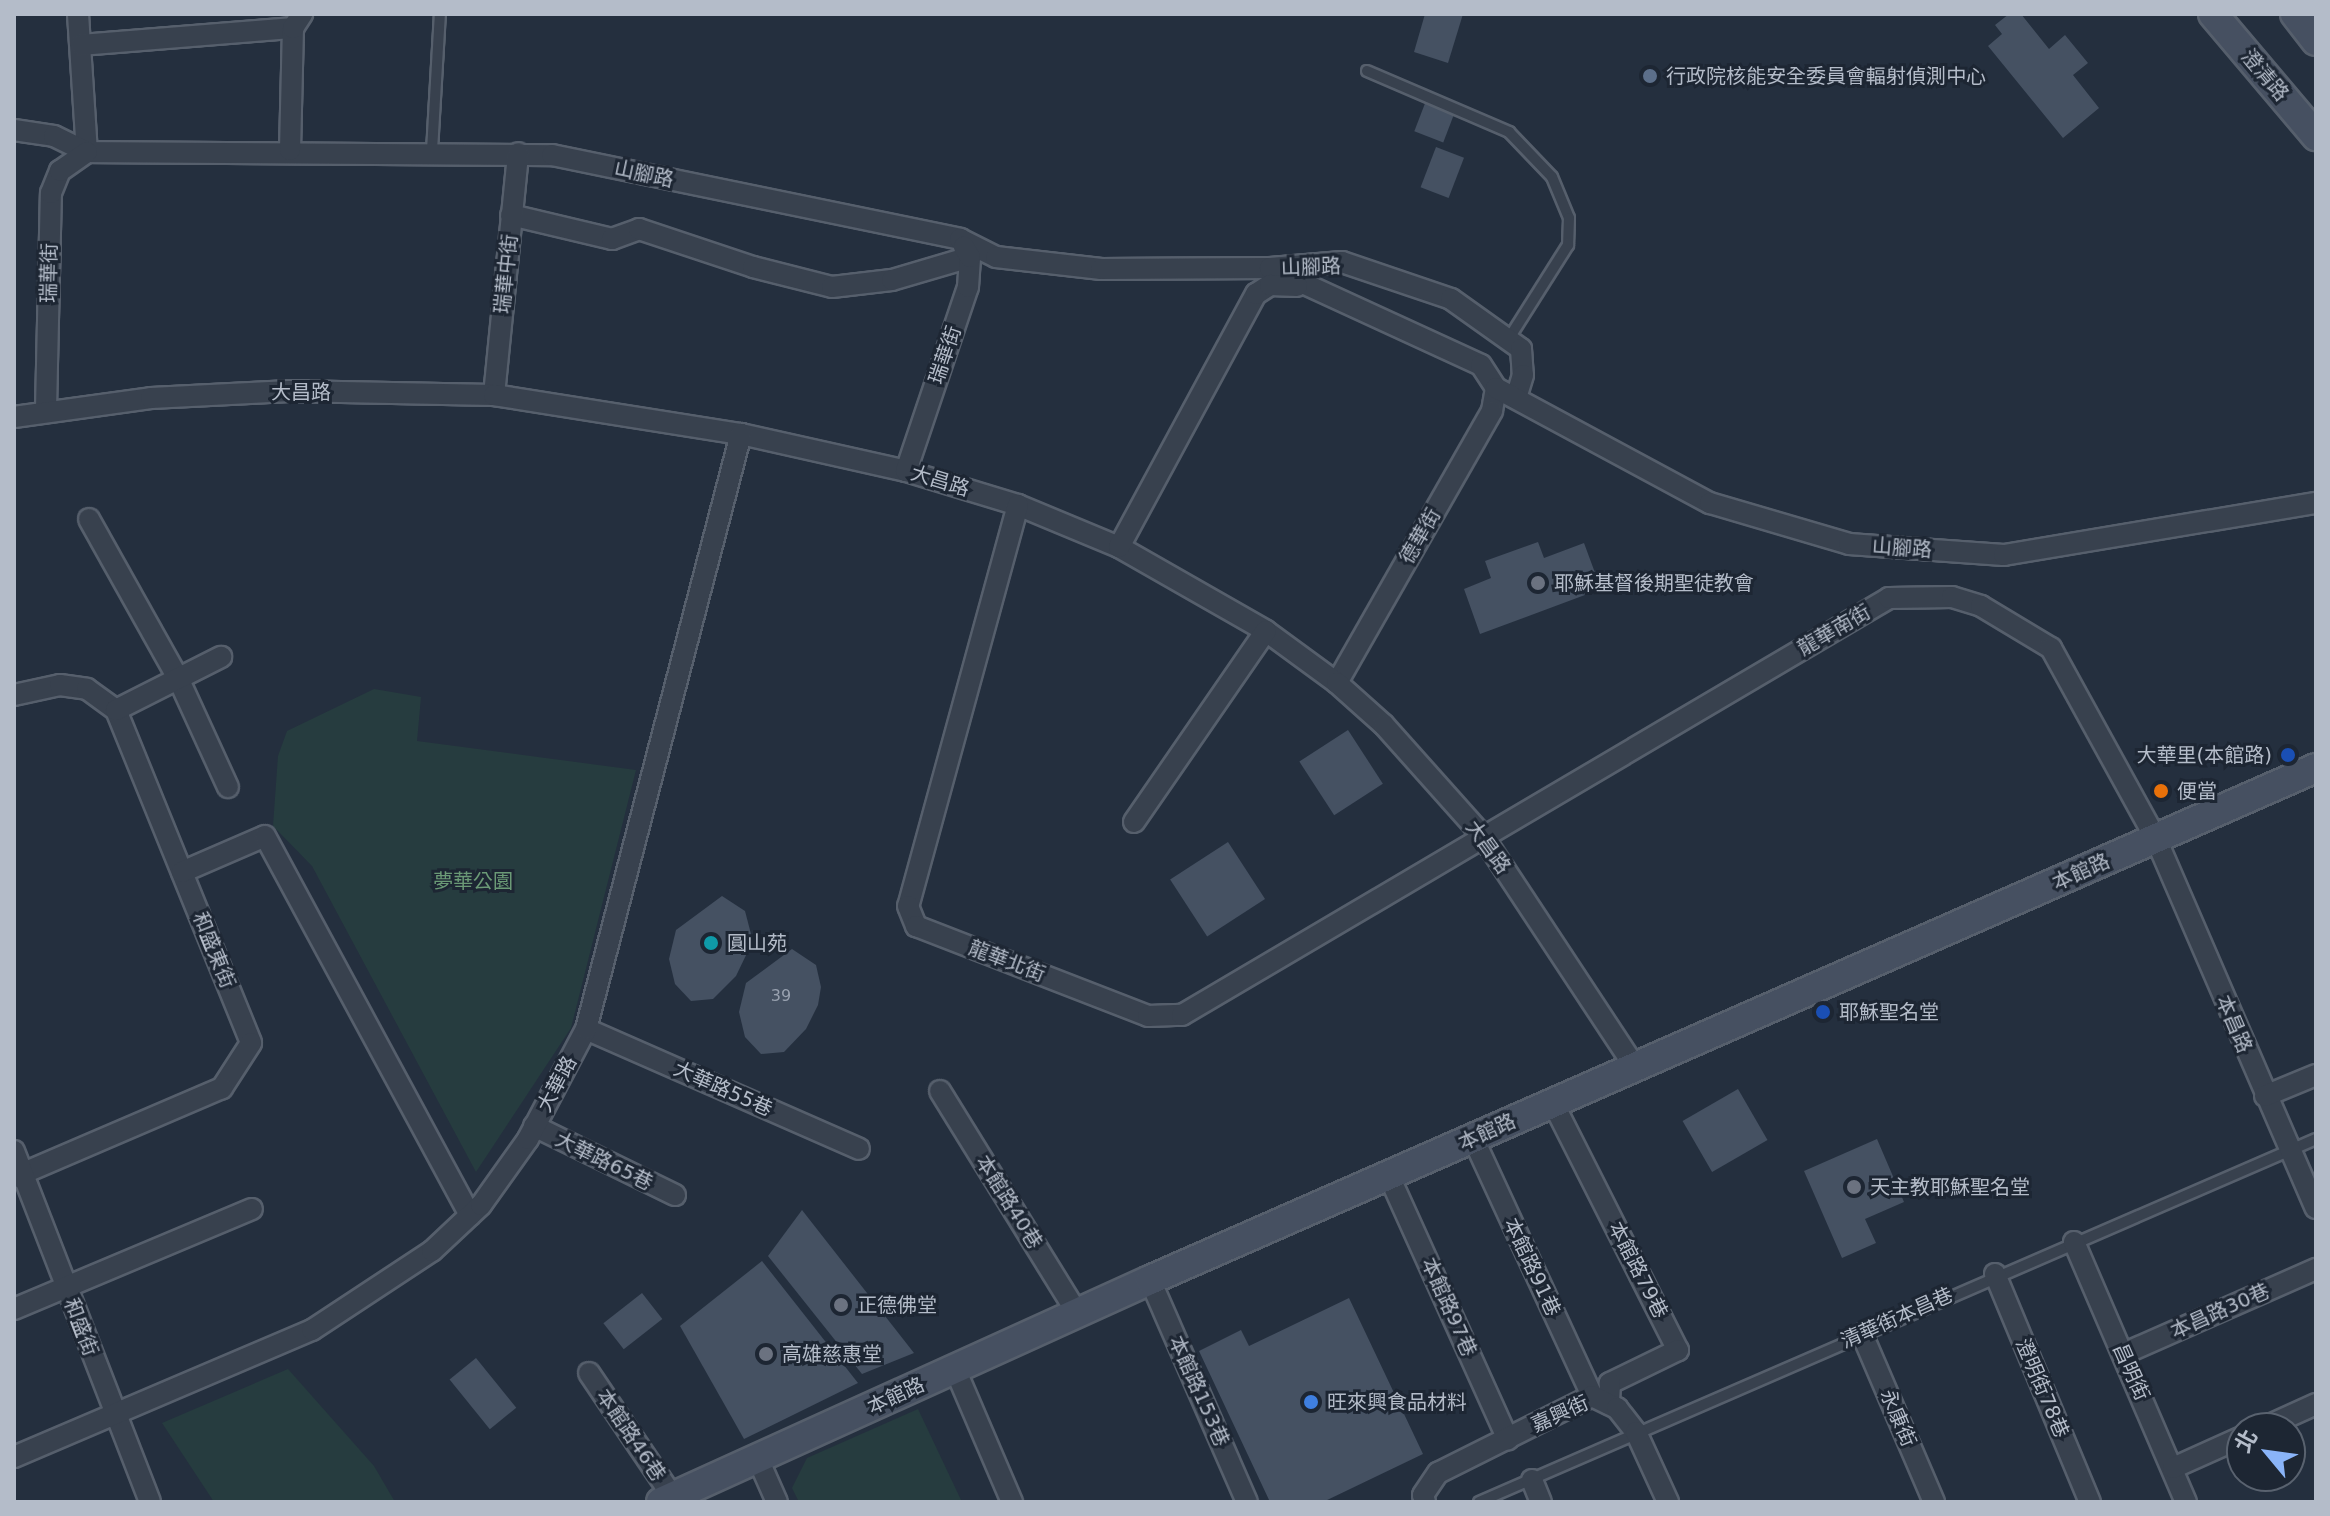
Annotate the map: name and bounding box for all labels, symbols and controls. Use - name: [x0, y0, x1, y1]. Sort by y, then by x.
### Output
- street label: 澄清路: [2237, 44, 2293, 106]
- place label: 行政院核能安全委員會輻射偵測中心: [1666, 64, 1986, 88]
- marker: 行政院核能安全委員會輻射偵測中心: [1641, 67, 1659, 85]
- street label: 山腳路: [612, 156, 676, 192]
- street label: 瑞華中街: [490, 233, 522, 315]
- street label: 瑞華街: [36, 243, 62, 303]
- street label: 山腳路: [1281, 254, 1341, 280]
- street label: 瑞華街: [924, 323, 966, 387]
- street label: 大昌路: [271, 380, 331, 404]
- street label: 大昌路: [908, 461, 972, 501]
- street label: 德華街: [1395, 504, 1445, 568]
- street label: 山腳路: [1871, 534, 1933, 562]
- place label: 耶穌基督後期聖徒教會: [1554, 571, 1754, 595]
- marker: 耶穌基督後期聖徒教會: [1529, 574, 1547, 592]
- street label: 龍華南街: [1793, 600, 1875, 660]
- place label: 大華里(本館路): [2136, 743, 2272, 767]
- marker: 大華里(本館路): [2279, 746, 2297, 764]
- place label: 便當: [2177, 779, 2217, 803]
- marker: 便當: [2152, 782, 2170, 800]
- street label: 大昌路: [1461, 816, 1515, 878]
- street label: 本館路: [2049, 849, 2113, 895]
- park label: 夢華公園: [433, 869, 513, 893]
- street label: 和盛東街: [188, 908, 240, 992]
- place label: 圓山苑: [727, 931, 787, 955]
- marker: 圓山苑: [702, 934, 720, 952]
- street label: 龍華北街: [965, 935, 1049, 987]
- house number: 39: [771, 986, 791, 1006]
- street label: 本昌路: [2211, 992, 2257, 1056]
- place label: 耶穌聖名堂: [1839, 1000, 1939, 1024]
- marker: 耶穌聖名堂: [1814, 1003, 1832, 1021]
- street label: 大華路: [532, 1052, 582, 1116]
- street label: 大華路55巷: [670, 1057, 776, 1121]
- street label: 本館路: [1455, 1109, 1519, 1155]
- street label: 大華路65巷: [551, 1127, 657, 1195]
- street label: 本館路40巷: [971, 1151, 1047, 1253]
- place label: 天主教耶穌聖名堂: [1870, 1175, 2030, 1199]
- marker: 天主教耶穌聖名堂: [1845, 1178, 1863, 1196]
- street label: 本館路91巷: [1499, 1214, 1565, 1320]
- street label: 本館路79巷: [1603, 1218, 1673, 1322]
- street label: 本館路97巷: [1417, 1254, 1481, 1360]
- street label: 本昌路30巷: [2167, 1279, 2273, 1343]
- street label: 清華街本昌巷: [1837, 1283, 1957, 1353]
- place label: 正德佛堂: [857, 1293, 937, 1317]
- street label: 和盛街: [59, 1295, 103, 1359]
- marker: 正德佛堂: [832, 1296, 850, 1314]
- street label: 本館路153巷: [1164, 1332, 1234, 1450]
- street label: 澄明街78巷: [2010, 1335, 2074, 1441]
- street label: 昌明街: [2108, 1340, 2154, 1404]
- place label: 高雄慈惠堂: [782, 1342, 882, 1366]
- marker: 高雄慈惠堂: [757, 1345, 775, 1363]
- street label: 本館路: [864, 1372, 928, 1420]
- street label: 本館路46巷: [592, 1385, 670, 1485]
- street label: 永康街: [1875, 1386, 1921, 1450]
- place label: 旺來興食品材料: [1327, 1390, 1467, 1414]
- street label: 嘉興街: [1528, 1391, 1592, 1437]
- marker: 旺來興食品材料: [1302, 1393, 1320, 1411]
- north arrow: [2226, 1412, 2306, 1492]
- text: 北: [2230, 1425, 2263, 1457]

